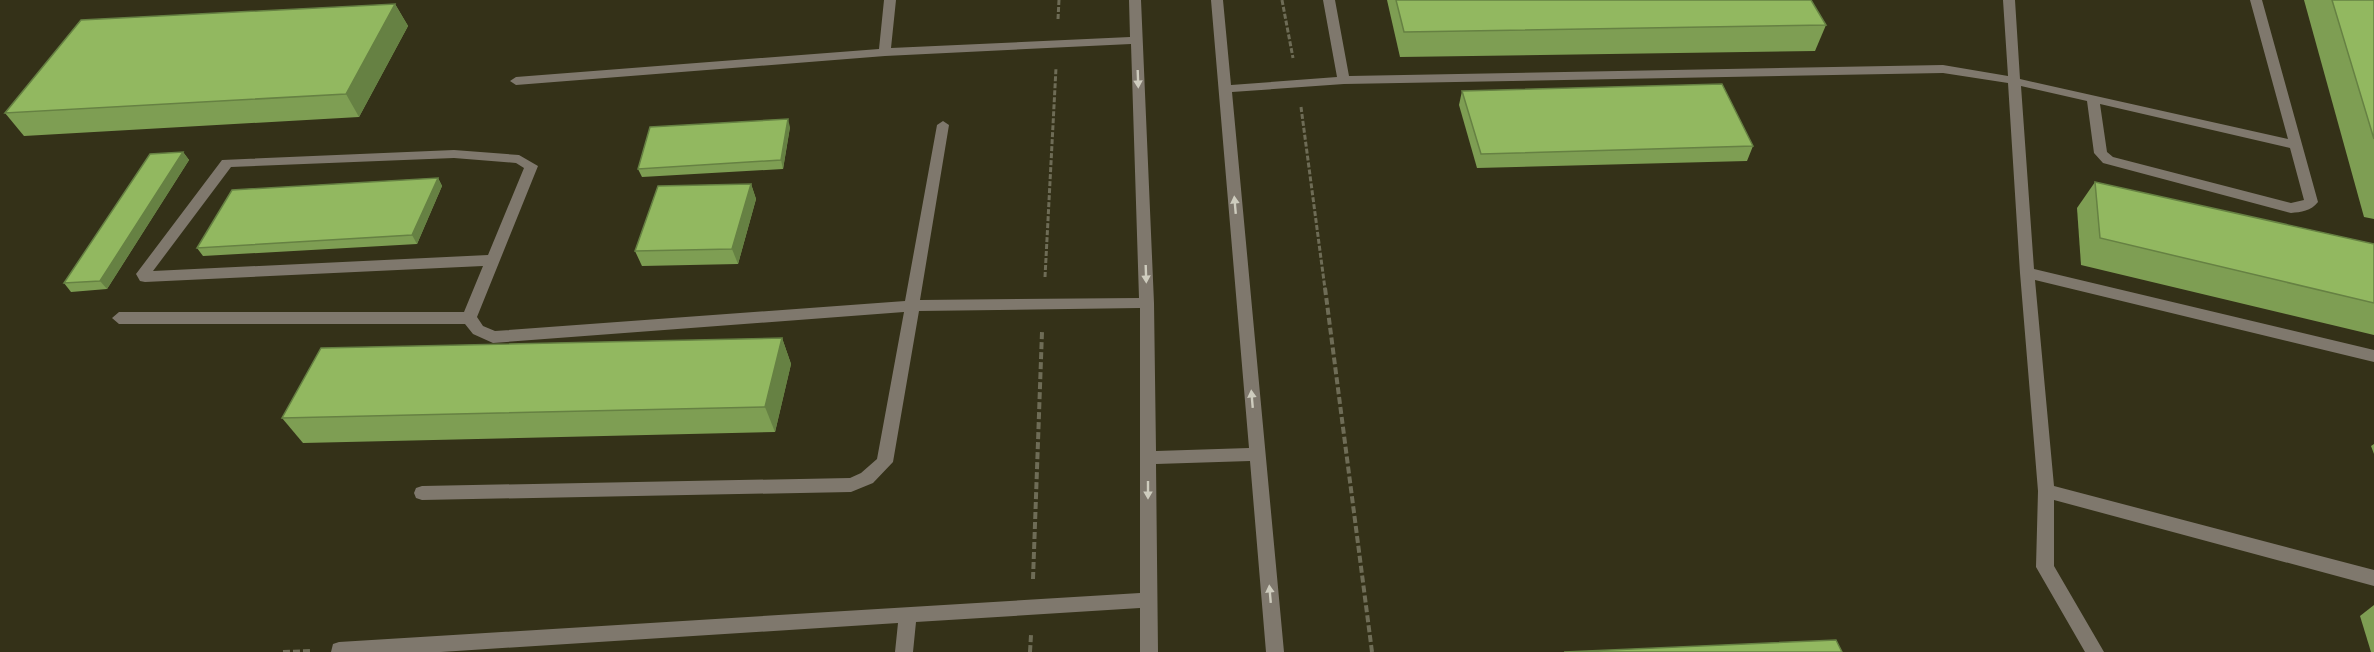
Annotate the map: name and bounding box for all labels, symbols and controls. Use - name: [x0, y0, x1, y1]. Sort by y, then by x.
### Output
- one-way arrow: [1133, 70, 1142, 89]
- one-way arrow: [1230, 196, 1240, 215]
- one-way arrow: [1141, 265, 1150, 284]
- one-way arrow: [1247, 390, 1257, 409]
- one-way arrow: [1143, 481, 1153, 500]
- one-way arrow: [1265, 584, 1275, 603]

